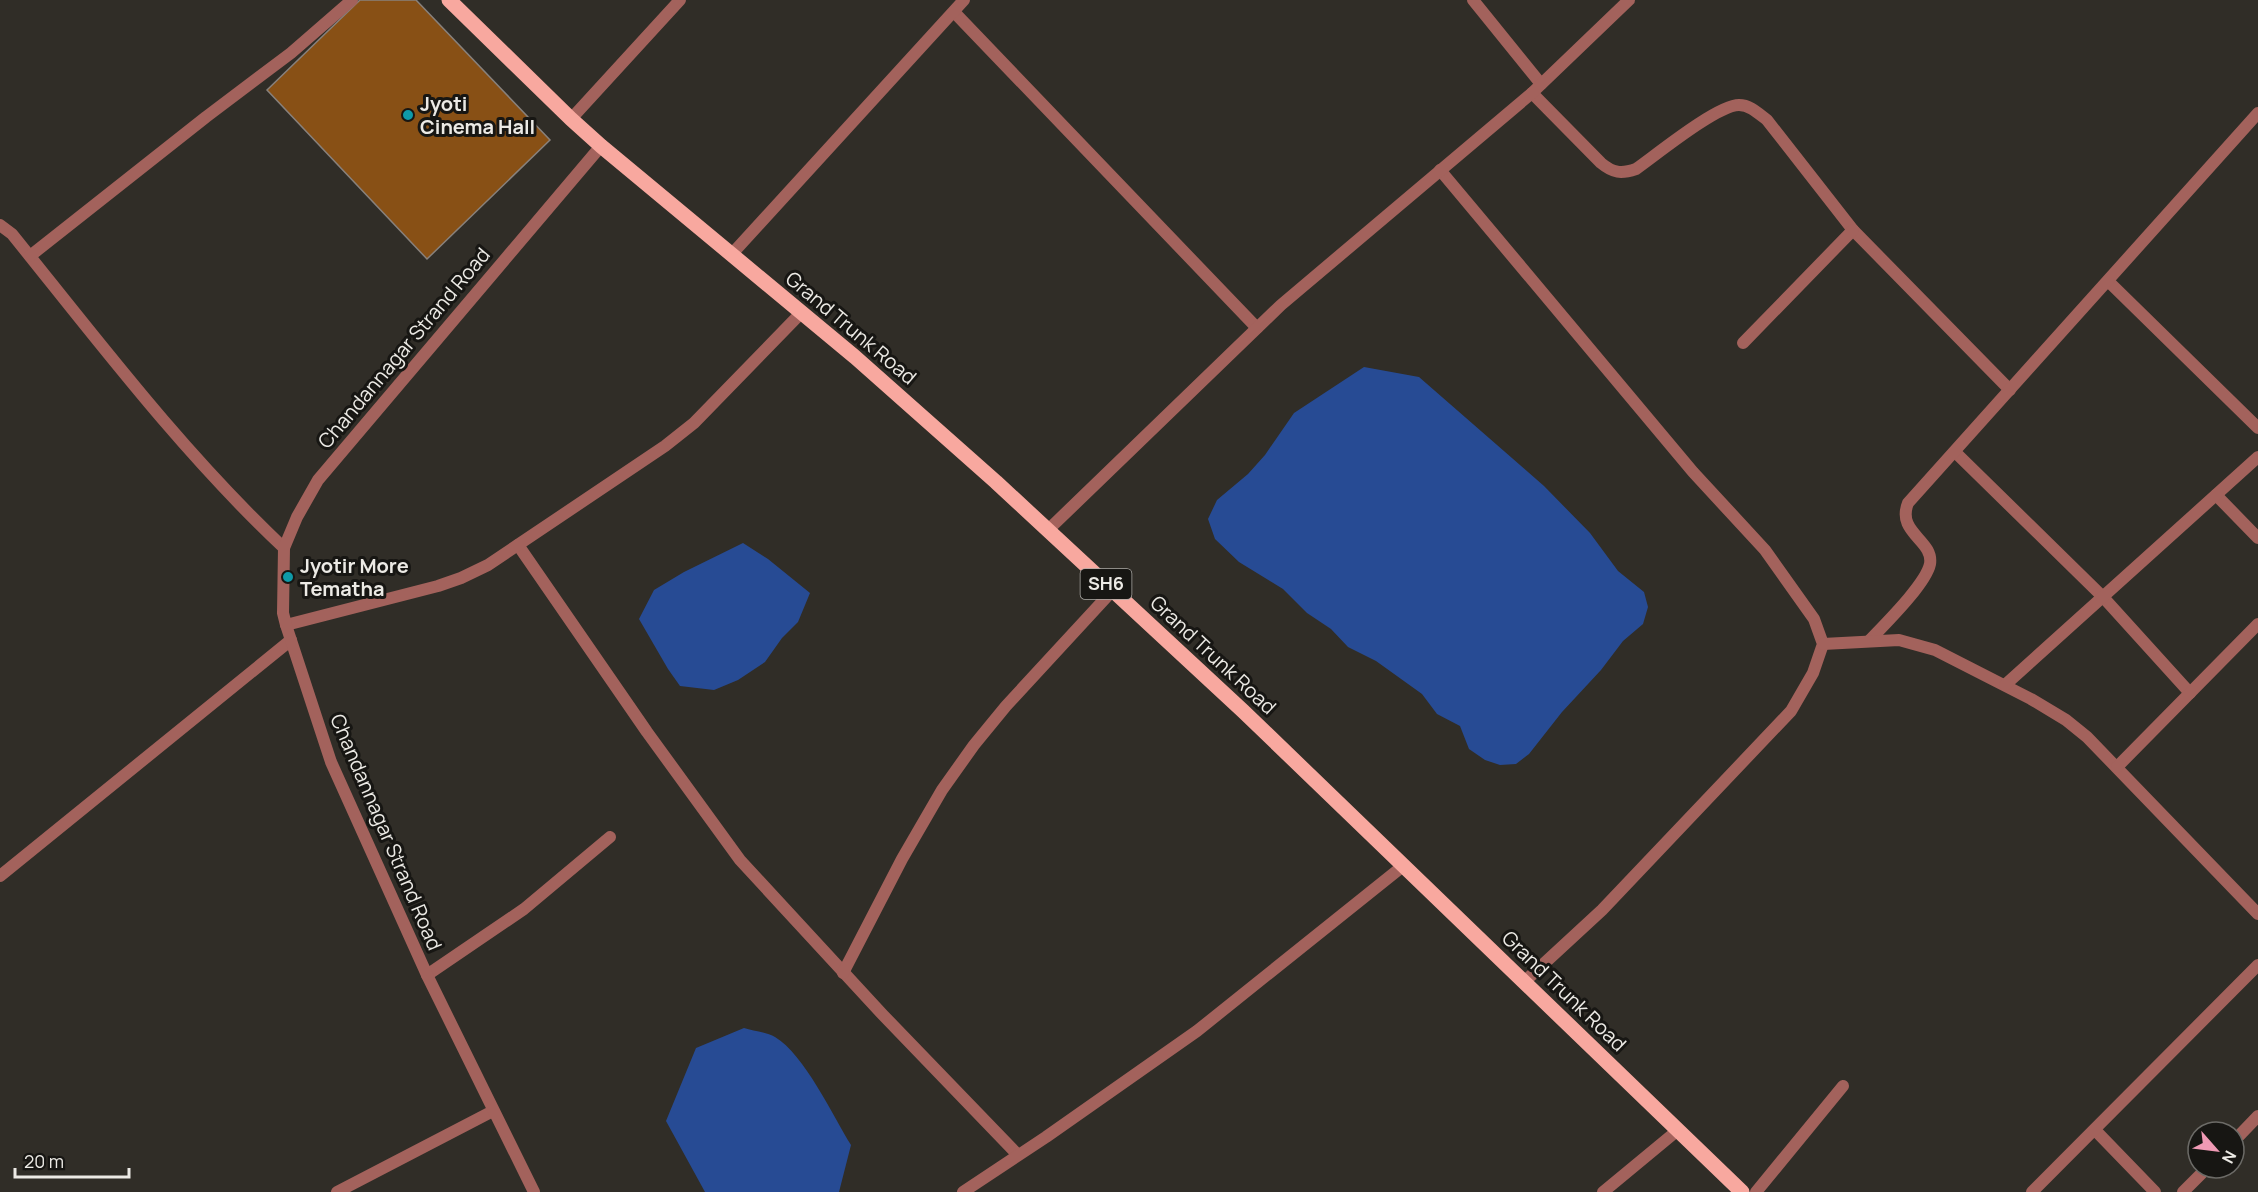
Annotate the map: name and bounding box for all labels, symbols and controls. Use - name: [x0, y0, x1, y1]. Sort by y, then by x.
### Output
- place label: Jyoti Cinema Hall: [420, 90, 535, 140]
- marker: Jyoti Cinema Hall: [401, 108, 415, 122]
- street label: Chandannagar Strand Road: [312, 242, 496, 454]
- street label: Grand Trunk Road: [780, 265, 922, 390]
- place label: Jyotir More Tematha: [300, 552, 409, 602]
- road number: SH6: [1080, 569, 1132, 599]
- marker: Jyotir More Tematha: [281, 570, 295, 584]
- street label: Grand Trunk Road: [1145, 589, 1282, 720]
- street label: Chandannagar Strand Road: [324, 709, 449, 954]
- street label: Grand Trunk Road: [1496, 924, 1632, 1057]
- north arrow: [2186, 1120, 2246, 1180]
- scale bar: [15, 1141, 129, 1179]
- text: N: [2217, 1147, 2242, 1167]
- text: 20 m: [24, 1149, 64, 1173]

